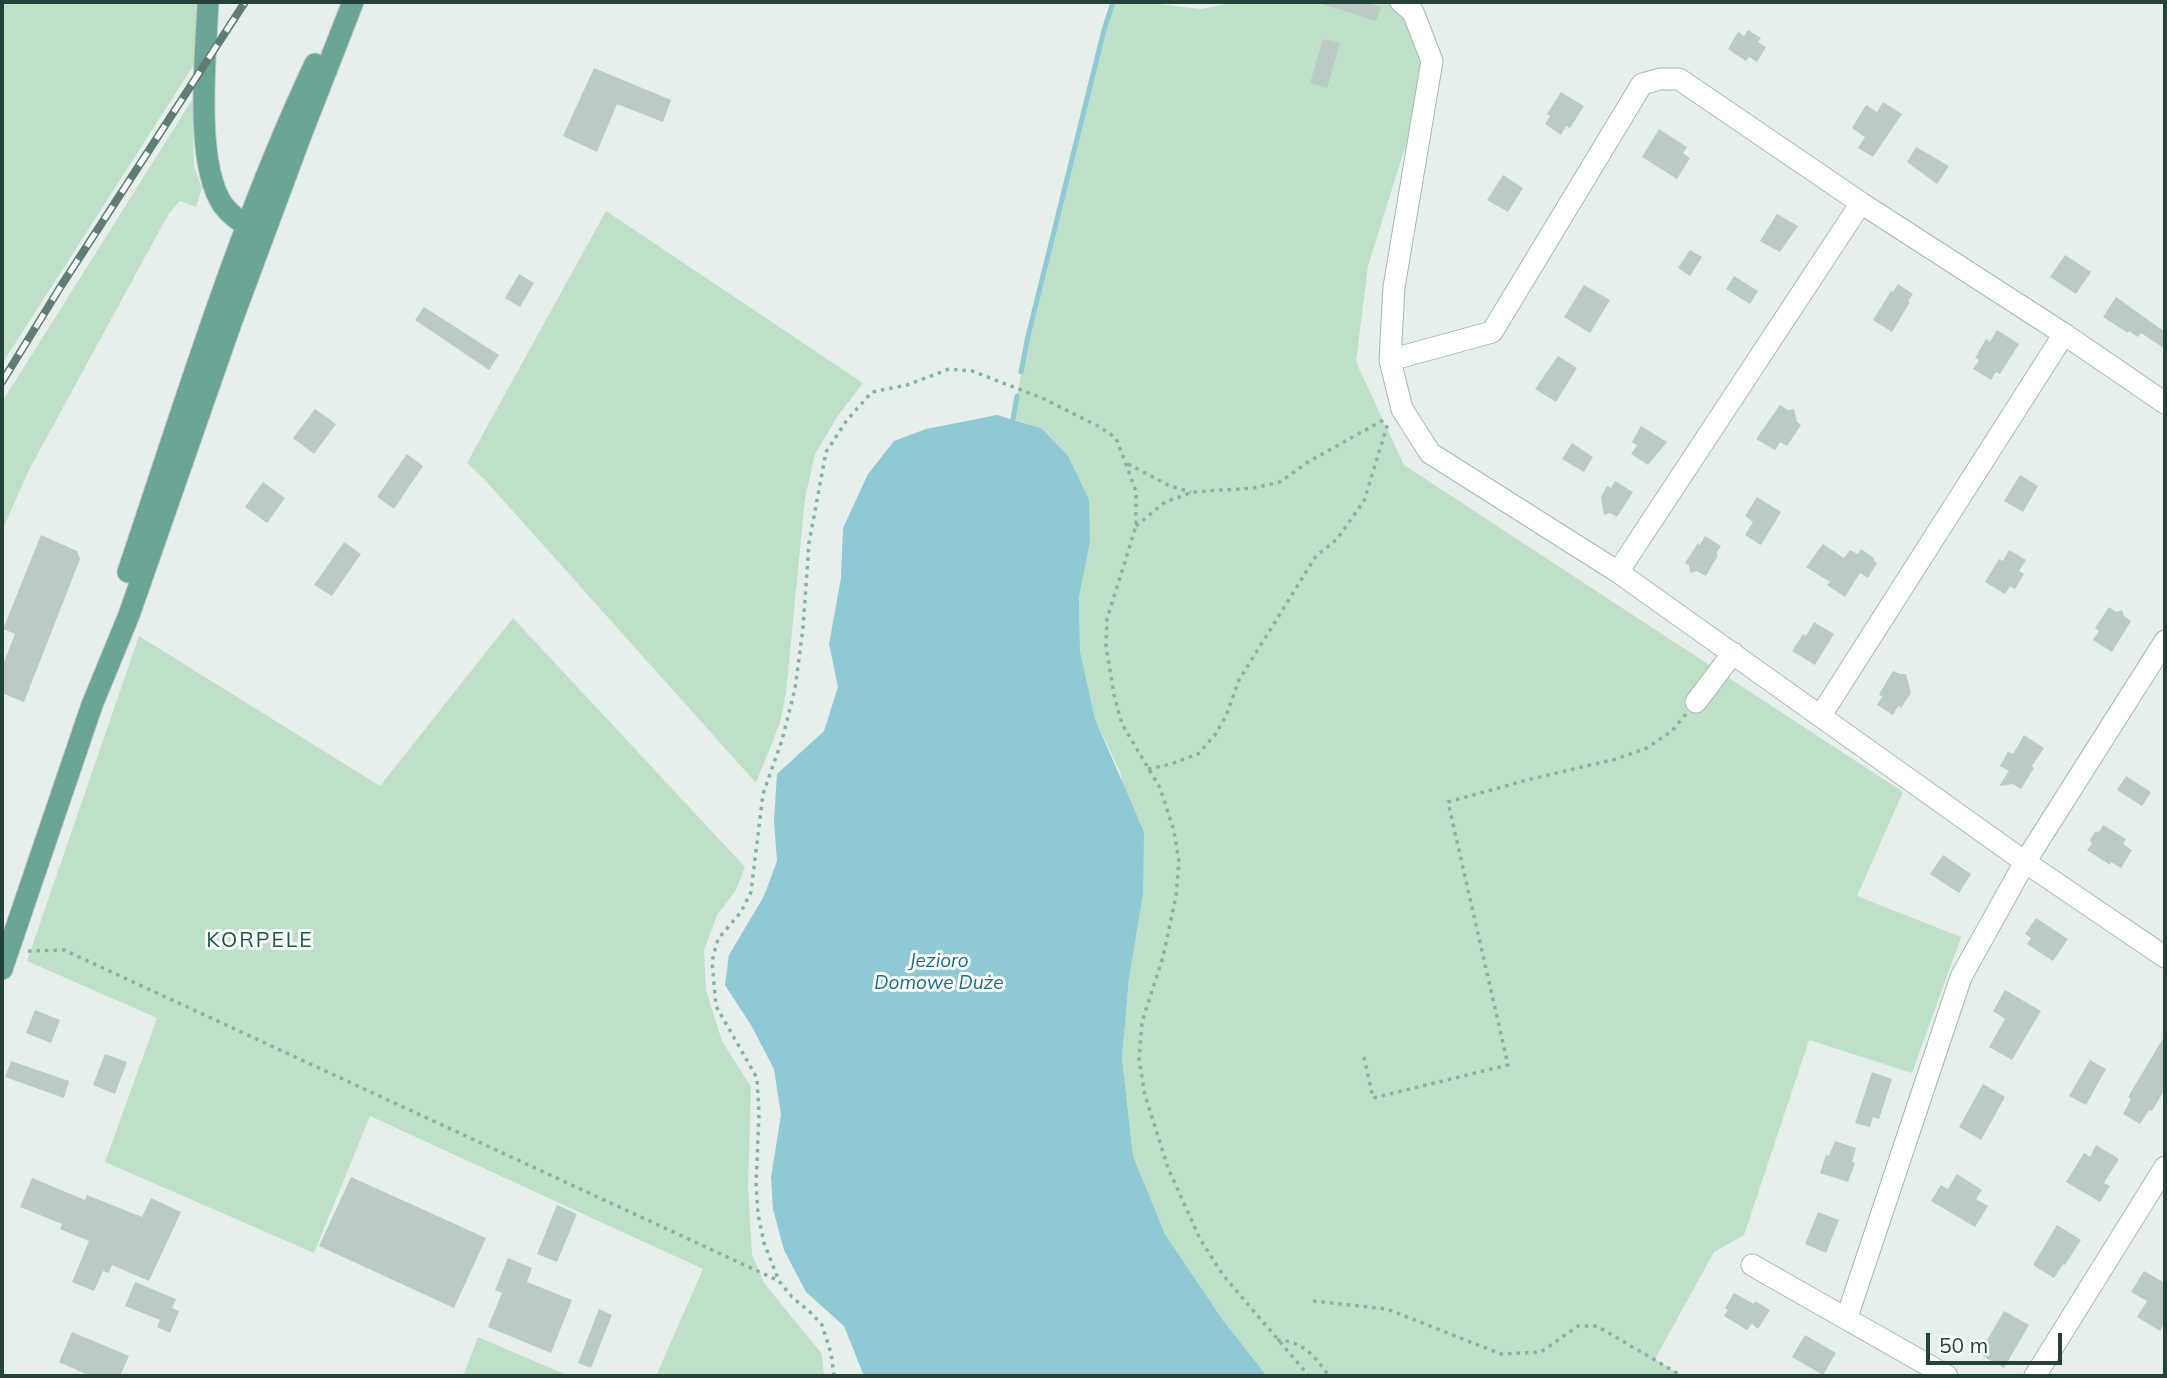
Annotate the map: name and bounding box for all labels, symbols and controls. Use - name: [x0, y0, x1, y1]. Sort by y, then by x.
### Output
- district label: KORPELE: [207, 928, 313, 954]
- water label: Jezioro Domowe Duże: [874, 950, 1004, 994]
- scale bar: [1929, 1318, 2066, 1362]
- text: 50 m: [1939, 1332, 1988, 1358]

